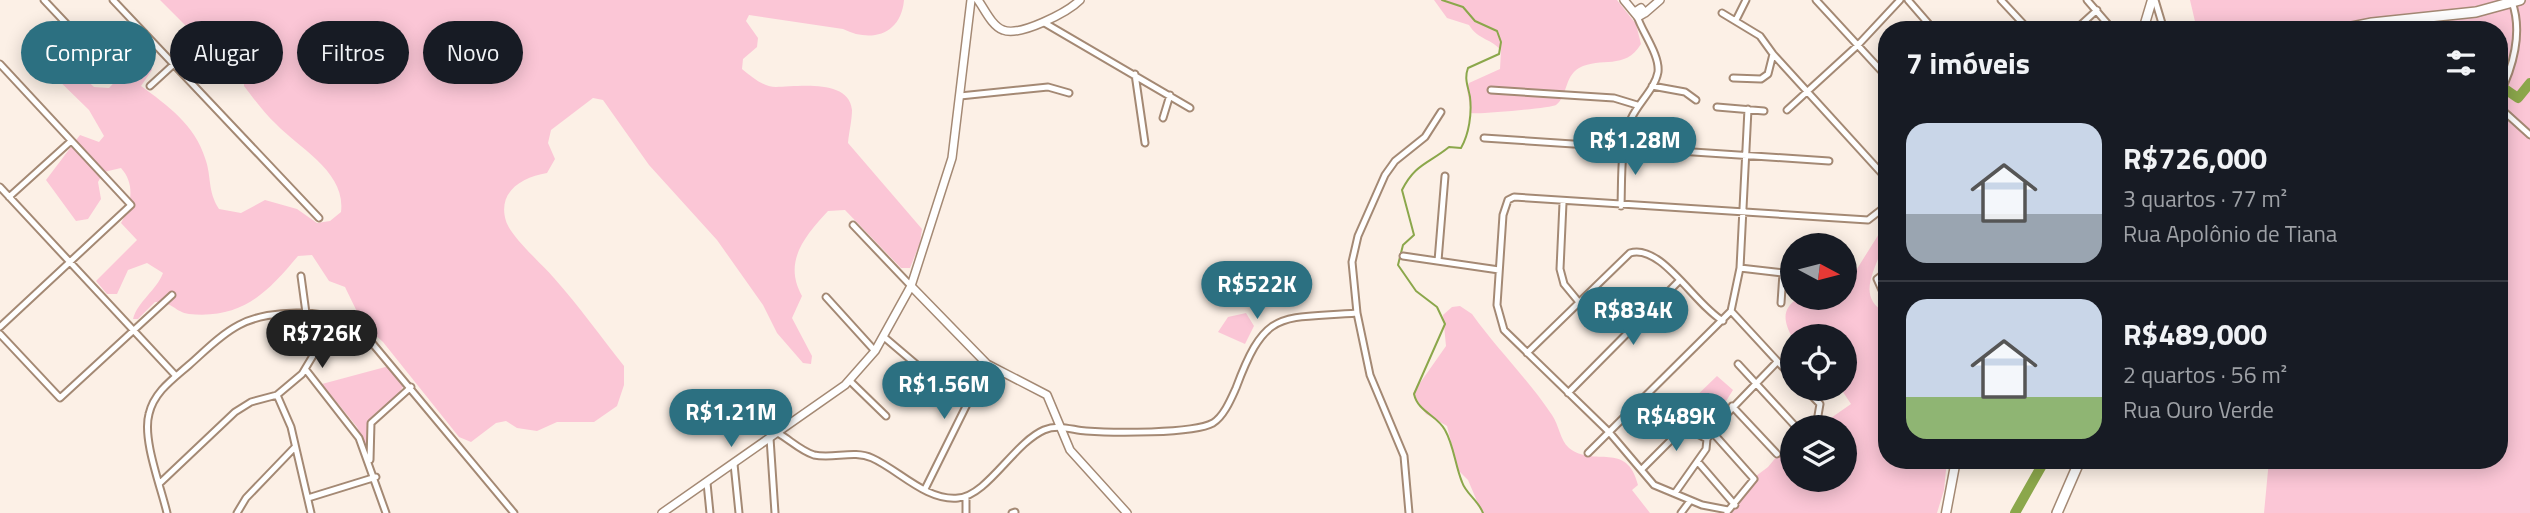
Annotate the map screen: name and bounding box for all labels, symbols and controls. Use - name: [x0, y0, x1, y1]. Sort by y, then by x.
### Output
- chip: Comprar: [21, 21, 156, 84]
- chip: Alugar: [170, 21, 283, 84]
- chip: Filtros: [297, 21, 409, 84]
- chip: Novo: [423, 21, 523, 84]
- text: 7 imóveis: [1906, 40, 2030, 86]
- icon: filters: [2442, 44, 2480, 82]
- pin: R$1.28M: [1570, 118, 1700, 177]
- text: R$1.28M: [1589, 122, 1681, 157]
- text: R$726,000: [2123, 135, 2267, 181]
- icon: home: [1962, 151, 2046, 235]
- text: 3 quartos · 77 m²: [2123, 181, 2287, 216]
- text: Rua Apolônio de Tiana: [2123, 216, 2337, 251]
- north arrow: [1780, 233, 1857, 310]
- map controls: [1780, 233, 1857, 492]
- pin: R$522K: [1200, 262, 1314, 321]
- text: R$522K: [1217, 266, 1297, 301]
- pin: R$834K: [1576, 288, 1690, 347]
- text: R$834K: [1593, 292, 1673, 327]
- pin: R$726K: [265, 310, 379, 370]
- text: R$489,000: [2123, 311, 2267, 357]
- text: R$726K: [282, 315, 362, 350]
- button: locate: [1780, 324, 1857, 401]
- icon: home: [1962, 327, 2046, 411]
- text: 2 quartos · 56 m²: [2123, 357, 2287, 392]
- pin: R$1.56M: [879, 362, 1009, 421]
- text: R$1.56M: [898, 366, 990, 401]
- pin: R$1.21M: [666, 390, 796, 449]
- text: Rua Ouro Verde: [2123, 392, 2274, 427]
- pin: R$489K: [1619, 393, 1733, 453]
- text: R$1.21M: [685, 394, 777, 429]
- text: R$489K: [1636, 398, 1716, 433]
- button: layers: [1780, 415, 1857, 492]

